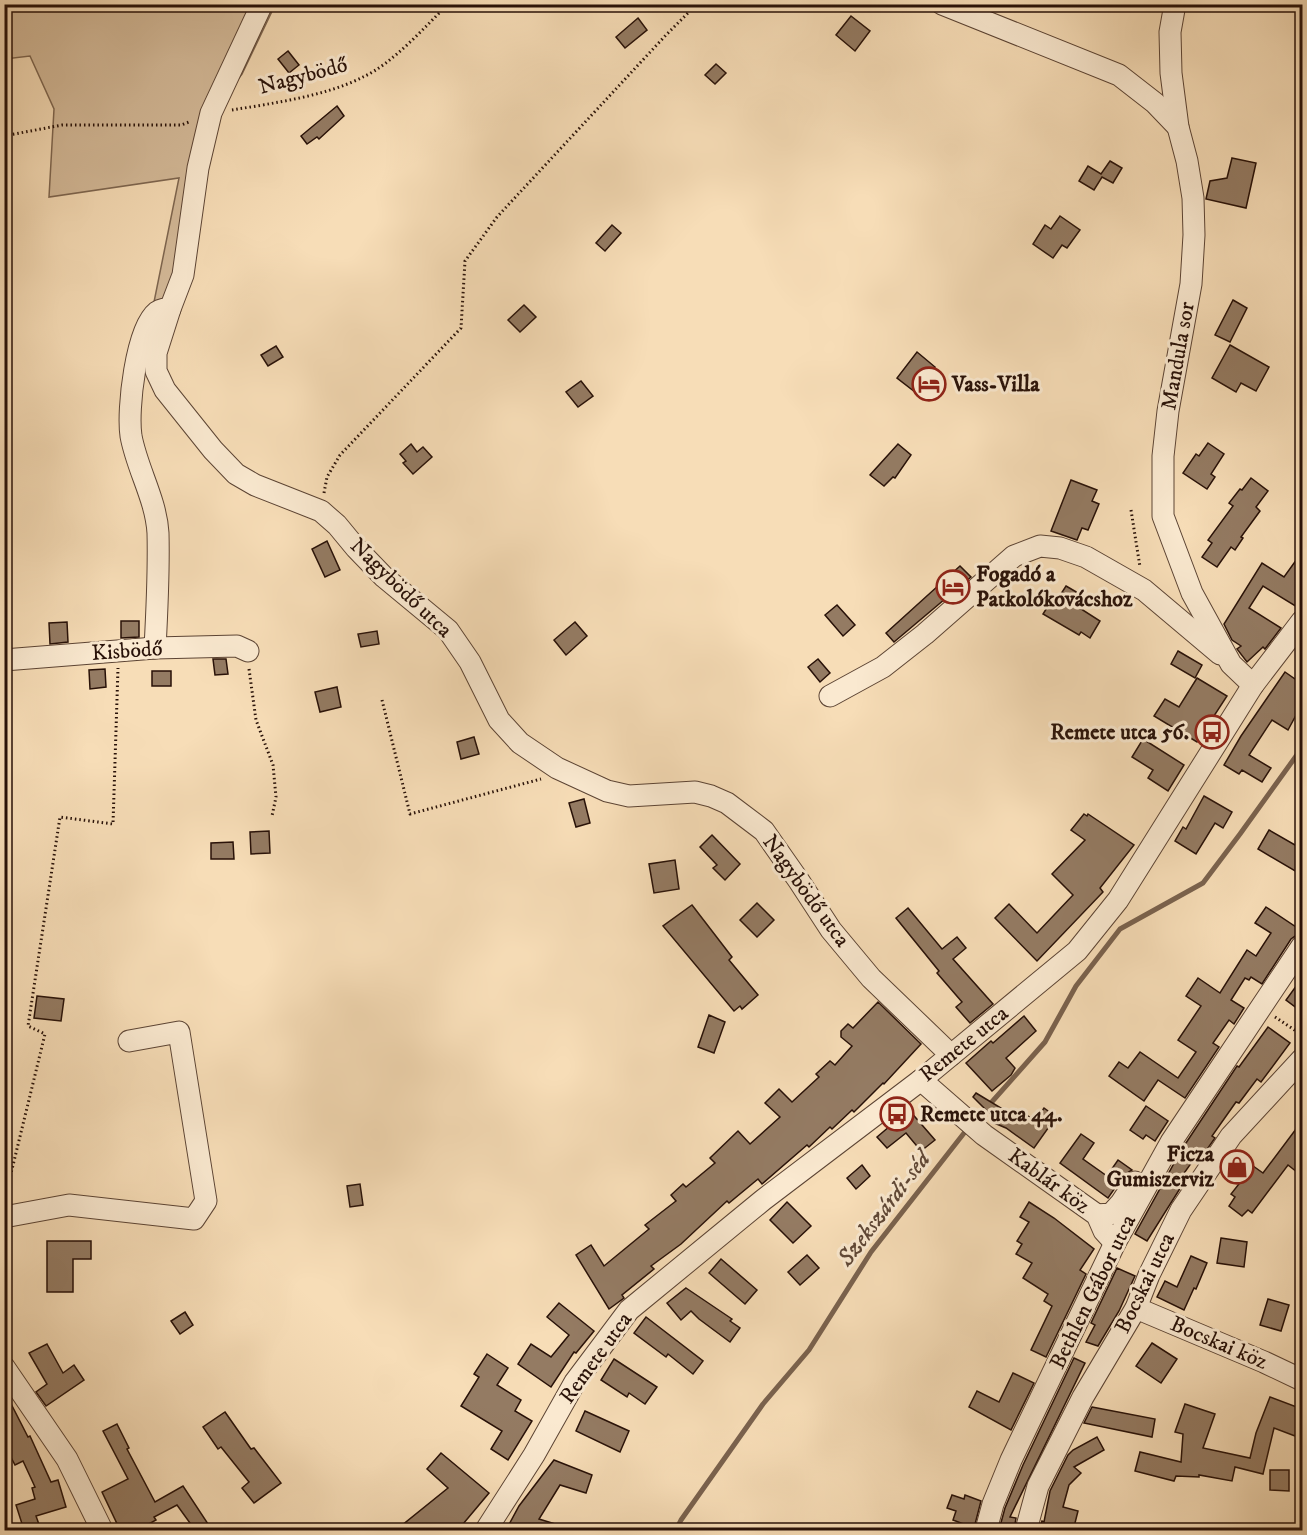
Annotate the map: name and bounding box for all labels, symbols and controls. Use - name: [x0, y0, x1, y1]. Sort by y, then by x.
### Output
- street label: Nagybödő: [256, 51, 351, 101]
- street label: Mandula sor: [1155, 299, 1201, 412]
- hotel icon: Vass-Villa: [911, 366, 947, 402]
- place label: Vass-Villa: [951, 371, 1040, 398]
- street label: Nagybödő utca: [344, 532, 458, 644]
- place label: Fogadó a Patkolókovácshoz: [976, 561, 1133, 613]
- hotel icon: Fogadó a Patkolókovácshoz: [935, 569, 971, 605]
- street label: Kisbödő: [91, 635, 164, 667]
- bus stop icon: Remete utca 56.: [1194, 714, 1230, 750]
- place label: Remete utca 56.: [1050, 719, 1189, 746]
- street label: Nagybödő utca: [756, 830, 856, 953]
- street label: Remete utca: [914, 1000, 1014, 1088]
- bus stop icon: Remete utca 44.: [879, 1096, 915, 1132]
- place label: Remete utca 44.: [920, 1101, 1062, 1128]
- place label: Ficza Gumiszerviz: [1106, 1141, 1215, 1193]
- water label: Szekszárdi-séd: [830, 1142, 939, 1273]
- street label: Kablár köz: [1003, 1142, 1096, 1220]
- shop icon: Ficza Gumiszerviz: [1219, 1149, 1255, 1185]
- street label: Bethlen Gábor utca: [1044, 1210, 1142, 1374]
- street label: Bocskai utca: [1109, 1228, 1181, 1338]
- street label: Remete utca: [554, 1306, 639, 1409]
- street label: Bocskai köz: [1166, 1310, 1272, 1376]

